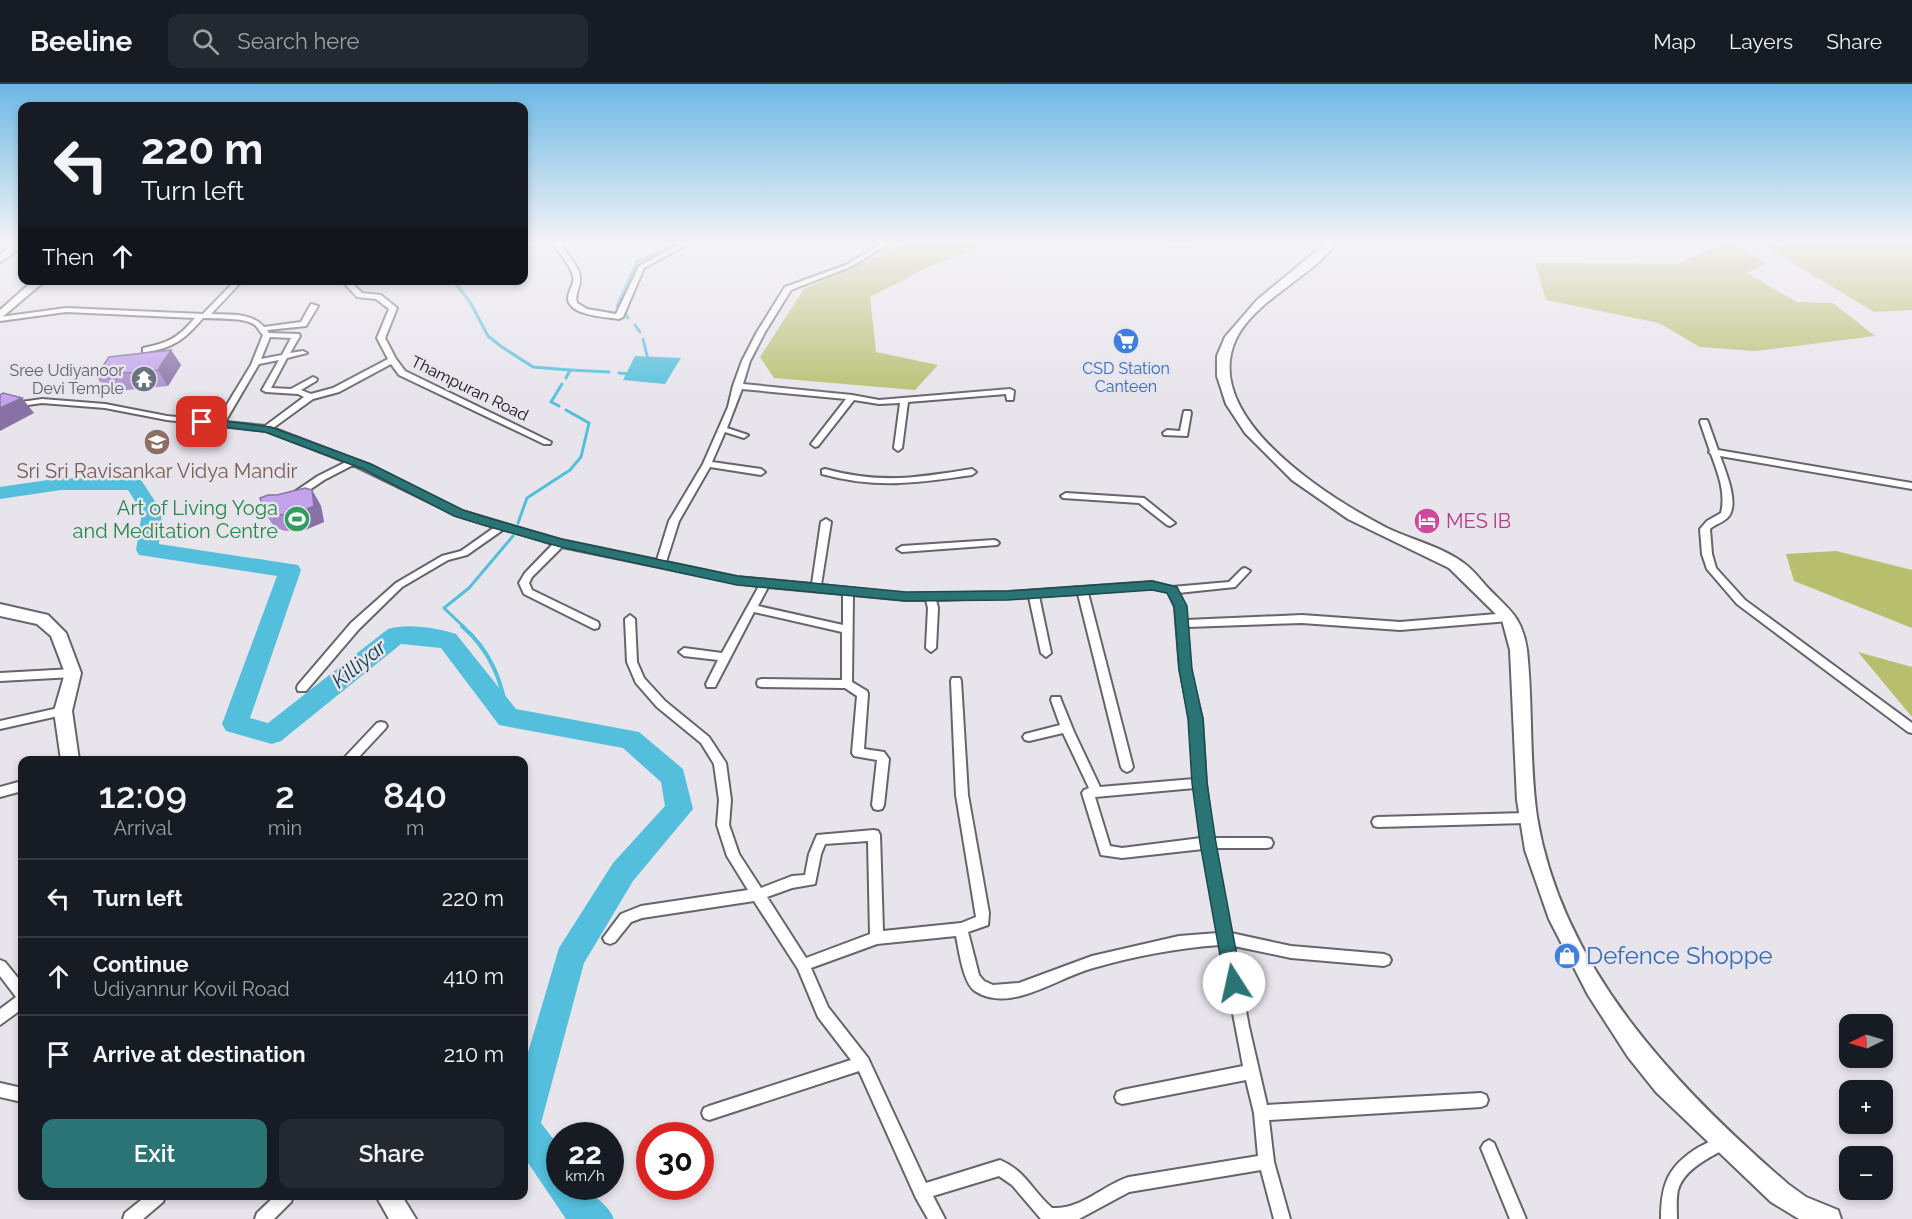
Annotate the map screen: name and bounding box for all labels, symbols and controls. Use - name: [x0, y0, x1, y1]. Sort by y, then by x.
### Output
- search box: [168, 14, 588, 68]
- text: Beeline: [30, 25, 132, 58]
- icon: search: [189, 25, 222, 58]
- text: Search here: [237, 28, 359, 54]
- text: Map: [1653, 29, 1696, 54]
- text: Layers: [1729, 29, 1793, 54]
- text: Share: [1826, 29, 1882, 54]
- text: 220 m: [141, 125, 263, 174]
- icon: left: [42, 126, 120, 204]
- text: Turn left: [141, 175, 244, 206]
- icon: ahead: [106, 240, 139, 273]
- text: Then: [42, 244, 94, 270]
- supermarket icon: CSD Station Canteen: [1111, 326, 1141, 356]
- street label: Thampuran Road: [408, 352, 531, 425]
- place label: CSD Station Canteen: [1082, 359, 1170, 396]
- place label: Sree Udiyanoor Devi Temple: [10, 361, 124, 398]
- temple icon: Sree Udiyanoor Devi Temple: [129, 364, 159, 394]
- pin: [176, 396, 227, 447]
- icon: arrive: [185, 405, 218, 438]
- school or university icon: Sri Sri Ravisankar Vidya Mandir: [142, 427, 172, 457]
- place label: Sri Sri Ravisankar Vidya Mandir: [16, 459, 298, 483]
- place label: Art of Living Yoga and Meditation Centre: [73, 496, 278, 543]
- sports icon: Art of Living Yoga and Meditation Centre: [282, 504, 312, 534]
- hotel icon: MES IB: [1412, 506, 1442, 536]
- place label: MES IB: [1446, 509, 1511, 533]
- water label: Killiyar: [326, 634, 392, 693]
- text: 12:09: [99, 774, 187, 816]
- text: 2: [275, 774, 295, 816]
- text: 840: [383, 774, 447, 816]
- text: Arrival: [114, 816, 172, 840]
- text: min: [268, 816, 302, 840]
- text: m: [406, 816, 424, 840]
- icon: left: [42, 882, 75, 915]
- text: Turn left: [93, 885, 183, 911]
- text: 220 m: [442, 885, 504, 911]
- shop icon: Defence Shoppe: [1552, 941, 1582, 971]
- place label: Defence Shoppe: [1586, 941, 1773, 970]
- text: Continue: [93, 951, 189, 977]
- position arrow: [1202, 951, 1266, 1015]
- icon: ahead: [42, 960, 75, 993]
- text: 410 m: [443, 963, 504, 989]
- text: Udiyannur Kovil Road: [93, 977, 290, 1001]
- north arrow: [1839, 1014, 1893, 1068]
- map controls: [1839, 1014, 1893, 1200]
- icon: arrive: [42, 1038, 75, 1071]
- text: Arrive at destination: [93, 1041, 306, 1067]
- text: 210 m: [444, 1041, 504, 1067]
- button: +: [1839, 1080, 1893, 1134]
- button: Exit: [42, 1119, 267, 1188]
- button: Share: [279, 1119, 504, 1188]
- speed limit sign: 30: [636, 1122, 714, 1200]
- text: 22: [568, 1136, 602, 1171]
- button: −: [1839, 1146, 1893, 1200]
- text: km/h: [565, 1167, 605, 1185]

